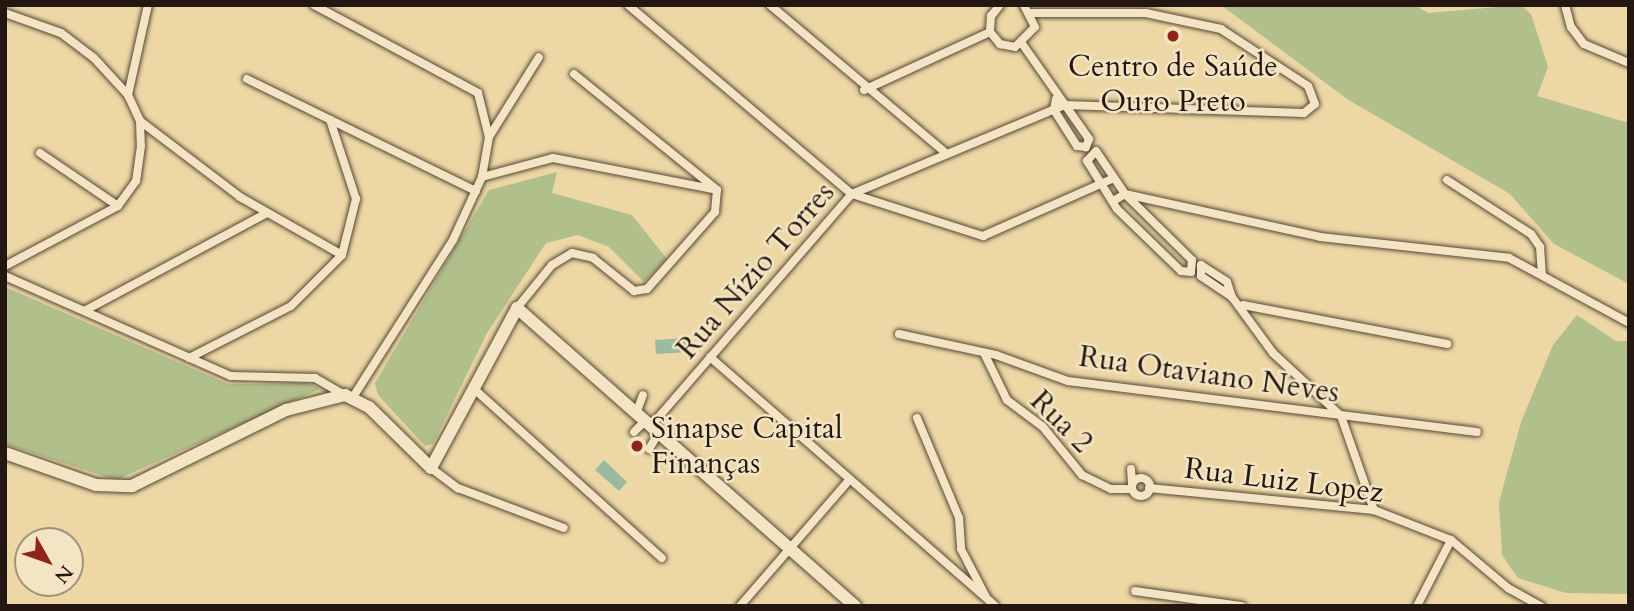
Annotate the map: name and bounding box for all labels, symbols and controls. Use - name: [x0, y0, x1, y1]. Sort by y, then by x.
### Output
- marker: Centro de Saúde Ouro Preto: [1163, 26, 1183, 46]
- place label: Centro de Saúde Ouro Preto: [1068, 49, 1278, 119]
- street label: Rua Nízio Torres: [670, 175, 842, 367]
- street label: Rua Otaviano Neves: [1076, 339, 1342, 411]
- street label: Rua 2: [1022, 383, 1100, 461]
- place label: Sinapse Capital Finanças: [651, 411, 843, 481]
- marker: Sinapse Capital Finanças: [629, 438, 645, 454]
- street label: Rua Luiz Lopez: [1182, 451, 1386, 511]
- north arrow: [14, 527, 84, 597]
- text: N: [48, 560, 79, 589]

